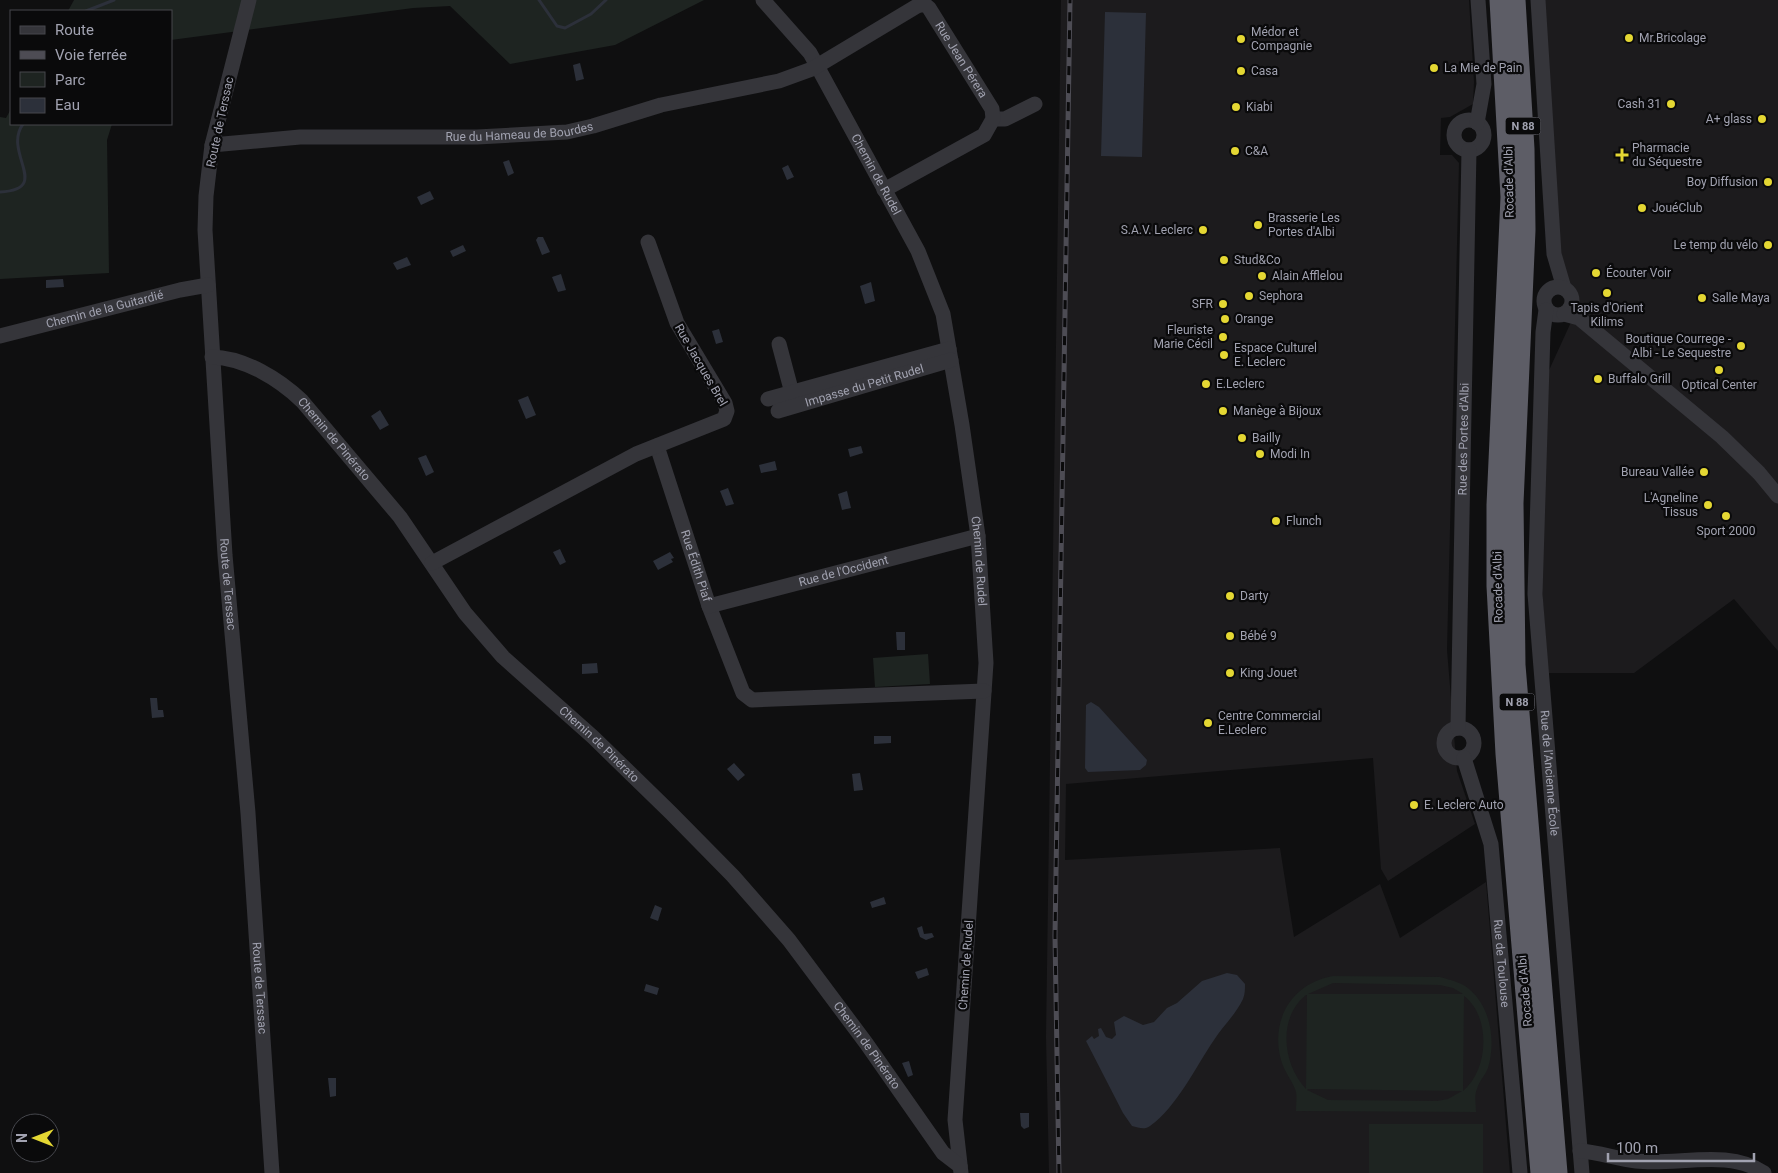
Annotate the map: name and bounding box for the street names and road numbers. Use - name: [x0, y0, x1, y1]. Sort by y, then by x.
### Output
- street label: Rue Jean Pérera: [932, 19, 990, 100]
- street label: Route de Terssac: [204, 75, 236, 169]
- road number: N 88: [1506, 118, 1540, 134]
- street label: Rue du Hameau de Bourdes: [445, 119, 595, 144]
- street label: Chemin de Rudel: [848, 131, 904, 217]
- street label: Rocade d'Albi: [1501, 146, 1517, 218]
- street label: Chemin de la Guitardié: [44, 288, 165, 331]
- street label: Rue Jacques Brel: [672, 321, 730, 409]
- street label: Impasse du Petit Rudel: [803, 361, 925, 410]
- street label: Rue des Portes d'Albi: [1455, 383, 1472, 495]
- street label: Chemin de Pinérato: [295, 395, 373, 484]
- street label: Chemin de Rudel: [968, 515, 989, 606]
- street label: Rue Édith Piaf: [678, 528, 714, 604]
- street label: Route de Terssac: [217, 538, 239, 631]
- street label: Rocade d'Albi: [1490, 551, 1506, 623]
- street label: Rue de l'Occident: [797, 553, 890, 589]
- road number: N 88: [1500, 694, 1534, 710]
- street label: Chemin de Pinérato: [556, 703, 642, 785]
- street label: Rue de l’Ancienne École: [1537, 710, 1562, 836]
- street label: Rue de Toulouse: [1491, 919, 1512, 1008]
- street label: Chemin de Rudel: [956, 920, 976, 1010]
- street label: Route de Terssac: [250, 941, 270, 1034]
- street label: Rocade d'Albi: [1515, 955, 1535, 1027]
- street label: Chemin de Pinérato: [831, 999, 903, 1092]

